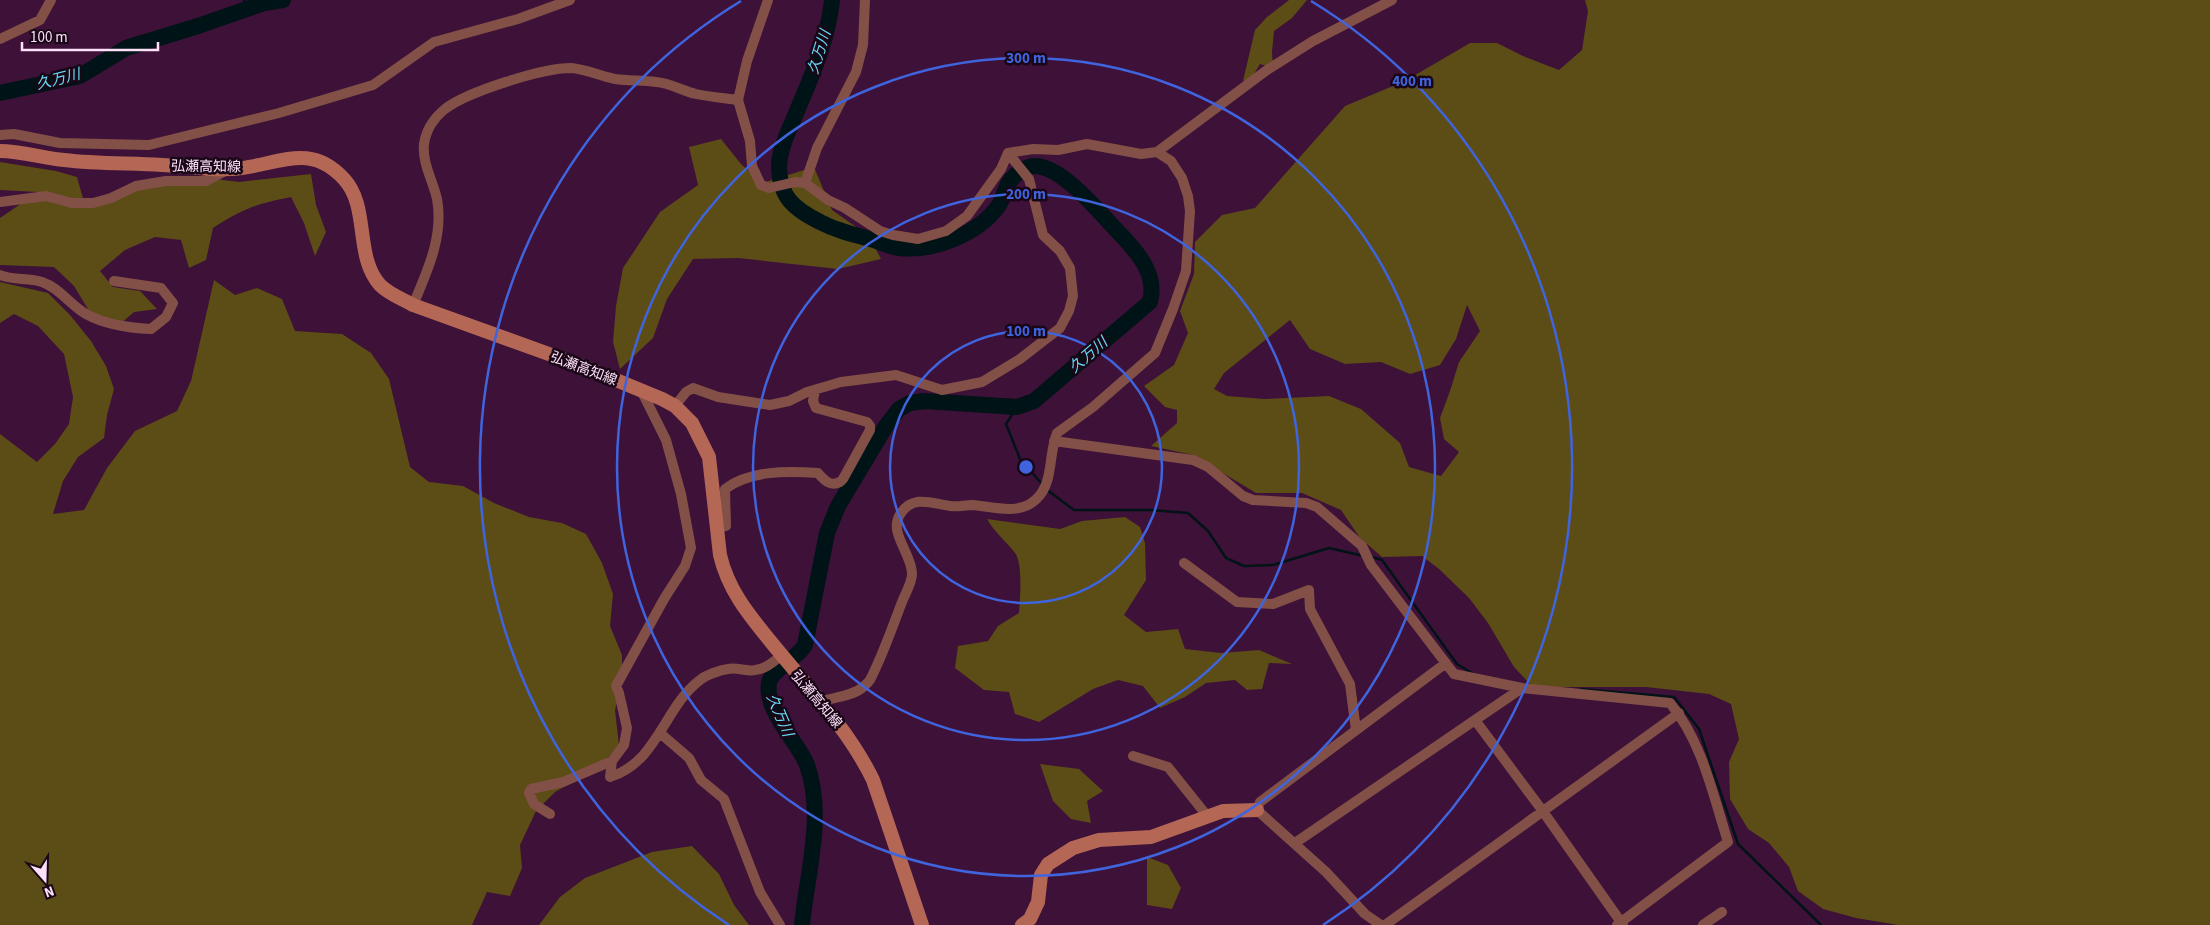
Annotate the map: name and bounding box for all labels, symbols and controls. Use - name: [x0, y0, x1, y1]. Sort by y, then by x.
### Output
- scale bar: [22, 20, 159, 52]
- water label: 久万川: [803, 26, 837, 77]
- text: 100 m: [30, 27, 68, 48]
- text: 300 m: [1006, 48, 1046, 69]
- water label: 久万川: [34, 63, 84, 95]
- text: 400 m: [1392, 71, 1432, 92]
- street label: 弘瀬高知線: [171, 156, 241, 178]
- text: 200 m: [1006, 184, 1046, 205]
- text: 100 m: [1006, 321, 1046, 342]
- water label: 久万川: [1064, 331, 1114, 378]
- street label: 弘瀬高知線: [547, 347, 620, 391]
- centre of rings: [1017, 458, 1035, 476]
- street label: 弘瀬高知線: [786, 666, 846, 733]
- water label: 久万川: [761, 690, 799, 742]
- north arrow: [20, 855, 70, 905]
- text: N: [41, 880, 57, 902]

